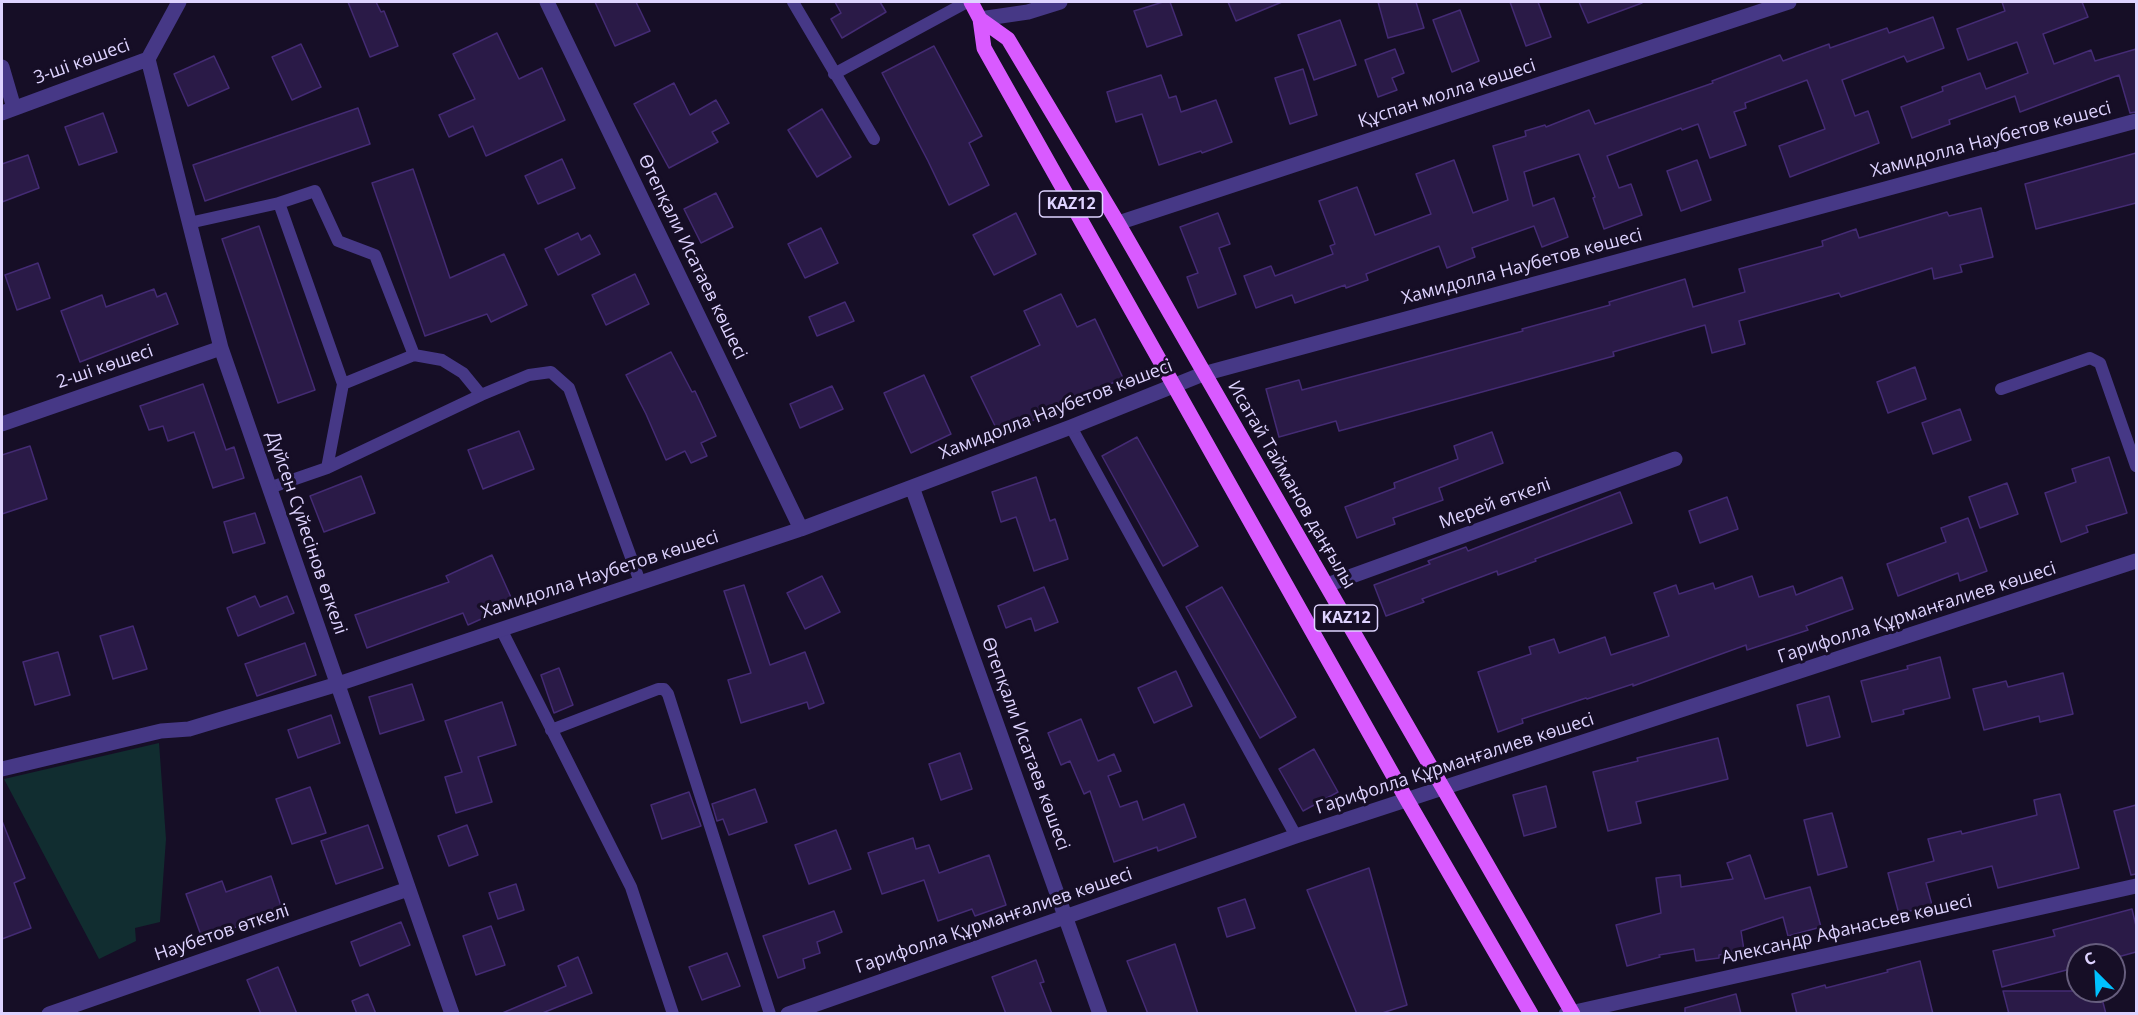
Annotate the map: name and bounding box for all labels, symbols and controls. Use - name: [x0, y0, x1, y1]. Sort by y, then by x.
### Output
- street label: 3-ші көшесі: [31, 35, 133, 89]
- street label: Құспан молла көшесі: [1355, 55, 1539, 133]
- street label: Хамидолла Наубетов көшесі: [1868, 97, 2114, 183]
- street label: Өтепқали Исатаев көшесі: [633, 151, 751, 363]
- road number: KAZ12: [1040, 191, 1102, 217]
- street label: Хамидолла Наубетов көшесі: [1399, 224, 1645, 310]
- street label: 2-ші көшесі: [54, 340, 156, 394]
- street label: Хамидолла Наубетов көшесі: [936, 355, 1176, 465]
- street label: Исатай Тайманов даңғылы: [1223, 377, 1359, 593]
- street label: Дүйсен Сүйесінов өткелі: [261, 429, 351, 637]
- street label: Мерей өткелі: [1436, 474, 1554, 534]
- street label: Хамидолла Наубетов көшесі: [479, 526, 721, 624]
- street label: Гарифолла Құрманғалиев көшесі: [1775, 558, 2059, 668]
- road number: KAZ12: [1314, 605, 1378, 631]
- street label: Өтепқали Исатаев көшесі: [976, 634, 1074, 854]
- street label: Гарифолла Құрманғалиев көшесі: [1313, 709, 1597, 819]
- street label: Гарифолла Құрманғалиев көшесі: [853, 863, 1135, 979]
- street label: Александр Афанасьев көшесі: [1720, 891, 1974, 969]
- street label: Наубетов өткелі: [152, 900, 292, 966]
- north arrow: [2066, 943, 2126, 1003]
- text: С: [2080, 946, 2099, 971]

